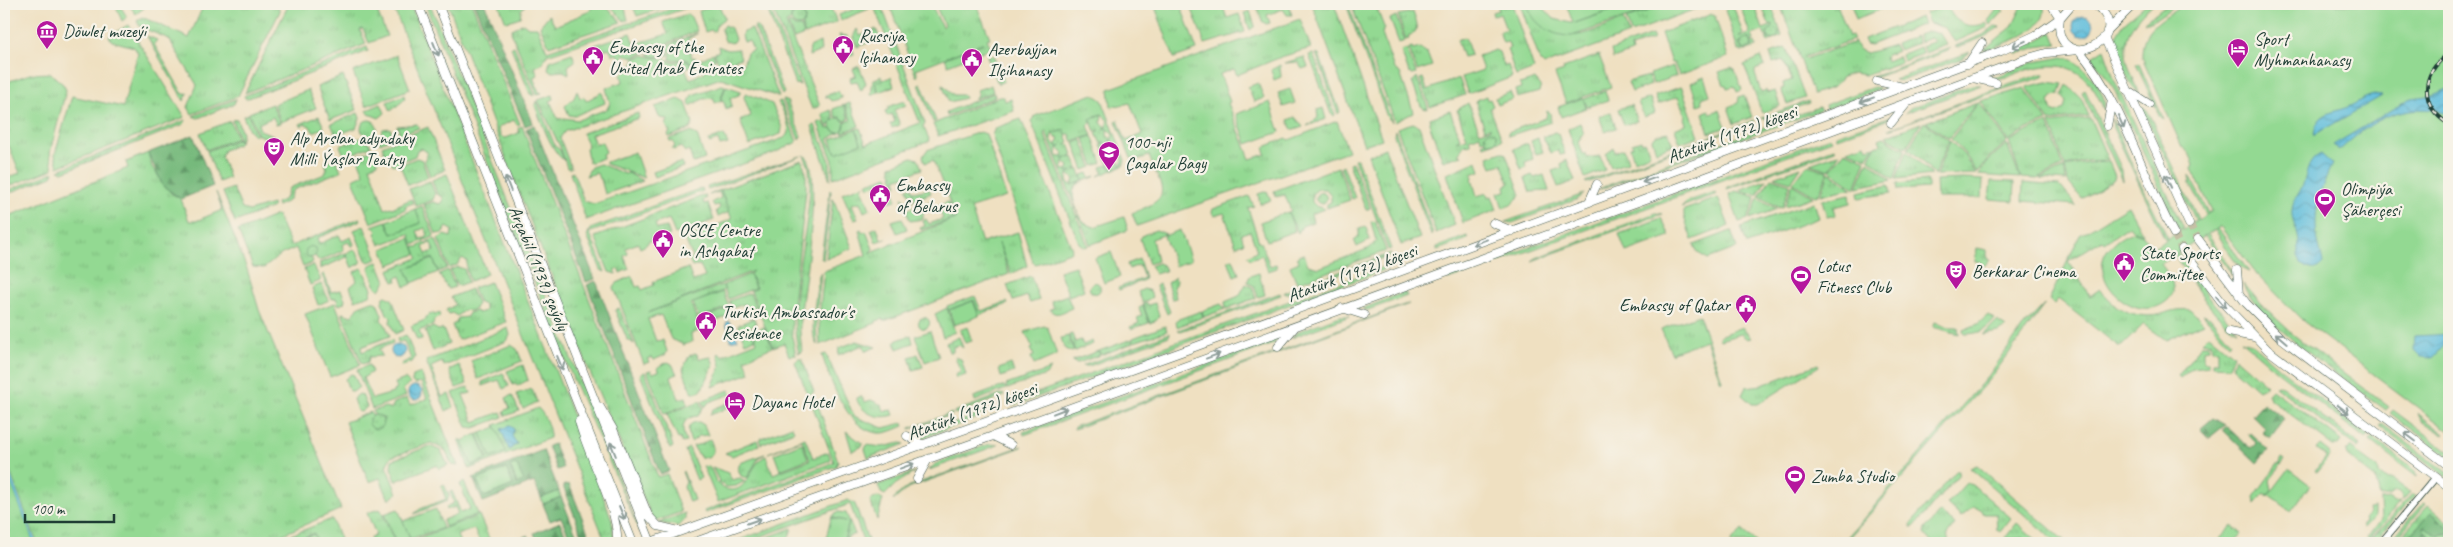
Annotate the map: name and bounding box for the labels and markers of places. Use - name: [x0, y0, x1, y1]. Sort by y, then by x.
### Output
- museum icon: Döwlet muzeýi: [35, 19, 59, 50]
- place label: Döwlet muzeýi: [63, 20, 149, 42]
- place label: Russiýa lçihanasy: [859, 25, 917, 68]
- place label: Sport Myhmanhanasy: [2254, 28, 2352, 71]
- public building icon: Russiýa lçihanasy: [831, 34, 855, 65]
- place label: Embassy of the United Arab Emirates: [609, 36, 744, 79]
- hotel icon: Sport Myhmanhanasy: [2226, 37, 2250, 68]
- place label: Azerbaýjan Ilçihanasy: [988, 38, 1057, 81]
- public building icon: Embassy of the United Arab Emirates: [581, 45, 605, 76]
- public building icon: Azerbaýjan Ilçihanasy: [960, 47, 984, 78]
- place label: Alp Arslan adyndaky Milli Ýaşlar Teatry: [290, 127, 416, 170]
- place label: 100-nji Çagalar Bagy: [1125, 131, 1208, 175]
- theatre icon: Alp Arslan adyndaky Milli Ýaşlar Teatry: [262, 136, 286, 167]
- school or university icon: 100-nji Çagalar Bagy: [1097, 140, 1121, 171]
- place label: Embassy of Belarus: [896, 174, 959, 217]
- place label: Olimpiýa Şäherçesi: [2341, 178, 2403, 221]
- public building icon: Embassy of Belarus: [868, 183, 892, 214]
- sports icon: Olimpiýa Şäherçesi: [2313, 187, 2337, 218]
- place label: OSCE Centre in Ashgabat: [679, 219, 761, 262]
- public building icon: OSCE Centre in Ashgabat: [651, 228, 675, 259]
- place label: State Sports Committee: [2140, 242, 2221, 285]
- public building icon: State Sports Committee: [2112, 251, 2136, 282]
- place label: Lotus Fitness Club: [1817, 255, 1892, 298]
- theatre icon: Berkarar Cinema: [1944, 259, 1968, 290]
- place label: Berkarar Cinema: [1972, 260, 2077, 282]
- sports icon: Lotus Fitness Club: [1789, 264, 1813, 295]
- public building icon: Embassy of Qatar: [1734, 293, 1758, 324]
- place label: Embassy of Qatar: [1619, 294, 1732, 316]
- place label: Turkish Ambassador's Residence: [722, 301, 856, 344]
- public building icon: Turkish Ambassador's Residence: [694, 310, 718, 341]
- hotel icon: Dayanc Hotel: [723, 390, 747, 421]
- place label: Dayanc Hotel: [751, 391, 836, 413]
- sports icon: Zumba Studio: [1783, 464, 1807, 495]
- place label: Zumba Studio: [1811, 465, 1896, 487]

